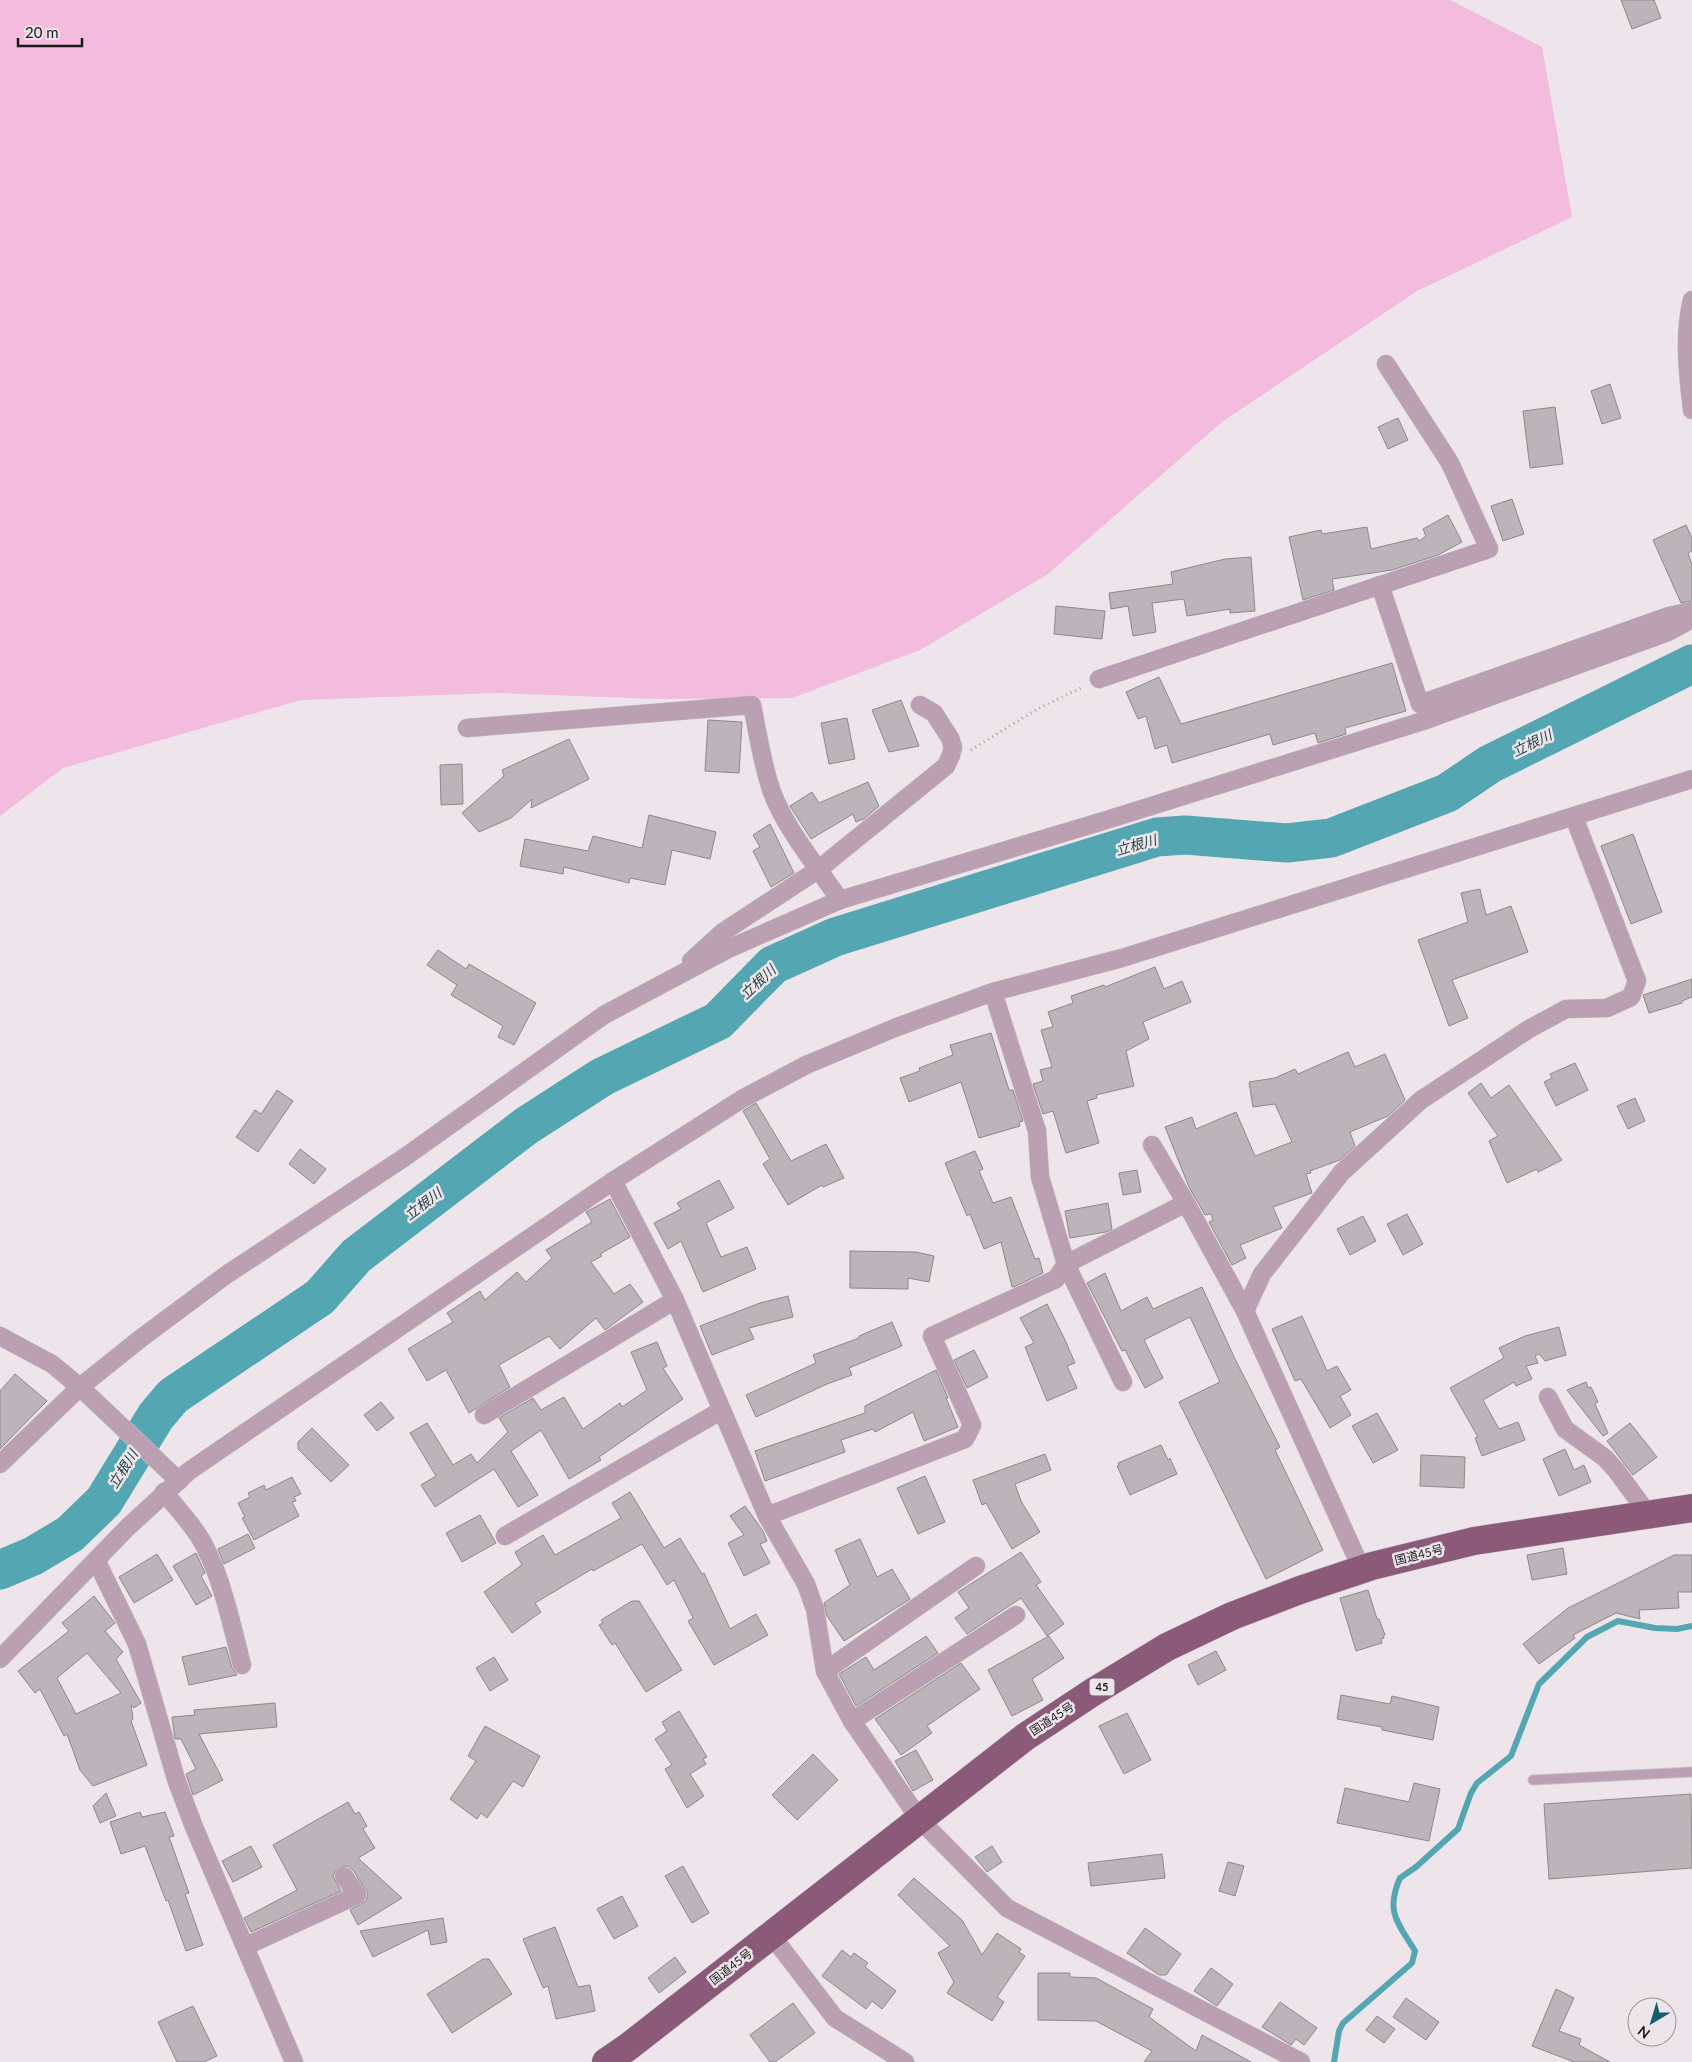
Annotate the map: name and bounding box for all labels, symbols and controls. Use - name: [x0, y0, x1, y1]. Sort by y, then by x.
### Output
- scale bar: [18, 15, 81, 47]
- text: 20 m: [25, 23, 59, 41]
- water label: 立根川: [1509, 725, 1556, 759]
- water label: 立根川: [1113, 830, 1160, 858]
- water label: 立根川: [737, 960, 780, 1002]
- water label: 立根川: [401, 1183, 446, 1223]
- water label: 立根川: [104, 1445, 142, 1491]
- street label: 国道45号: [1393, 1541, 1445, 1568]
- road number: 45: [1090, 1678, 1114, 1695]
- street label: 国道45号: [1027, 1699, 1077, 1738]
- street label: 国道45号: [706, 1945, 755, 1988]
- north arrow: [1627, 1997, 1677, 2047]
- text: N: [1634, 2023, 1653, 2043]

